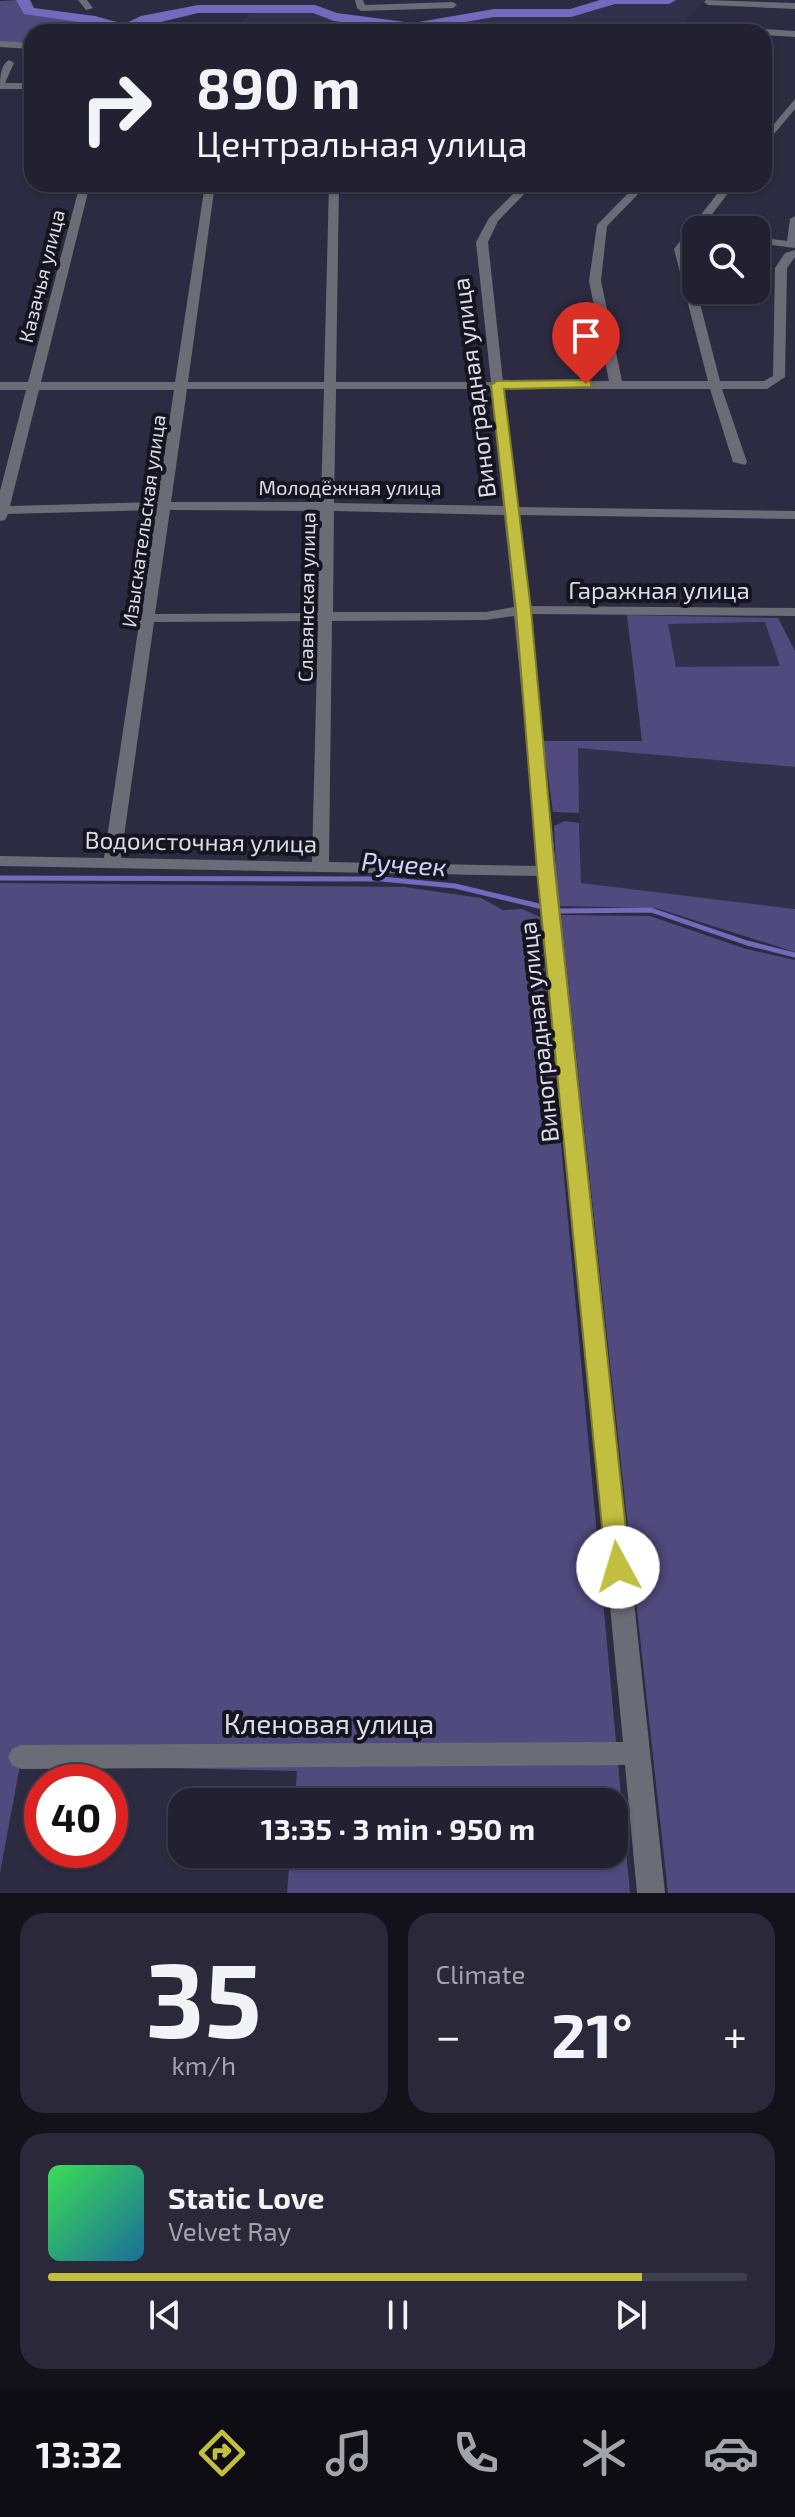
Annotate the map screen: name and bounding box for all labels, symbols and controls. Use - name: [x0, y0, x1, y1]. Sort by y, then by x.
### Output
- text: 890 m: [196, 53, 361, 120]
- icon: right: [64, 56, 168, 160]
- text: Центральная улица: [196, 121, 528, 164]
- street label: Казачья улица: [13, 207, 70, 345]
- map controls: [682, 216, 770, 304]
- button: search: [682, 216, 770, 304]
- street label: Виноградная улица: [445, 276, 502, 500]
- pin: [552, 302, 620, 384]
- icon: arrive: [564, 314, 608, 358]
- street label: Изыскательская улица: [116, 413, 171, 629]
- street label: Молодёжная улица: [258, 475, 442, 500]
- street label: Славянская улица: [293, 512, 320, 682]
- street label: Гаражная улица: [568, 575, 750, 605]
- street label: Водоисточная улица: [84, 824, 318, 859]
- water label: Ручеек: [360, 845, 448, 881]
- street label: Виноградная улица: [512, 920, 565, 1144]
- position arrow: [576, 1525, 660, 1609]
- street label: Кленовая улица: [224, 1706, 434, 1740]
- speed limit sign: 40: [24, 1764, 128, 1868]
- text: 13:35 · 3 min · 950 m: [261, 1810, 535, 1846]
- text: 35: [146, 1934, 262, 2059]
- text: Climate: [436, 1958, 525, 1989]
- text: 21°: [551, 1998, 633, 2070]
- text: −: [436, 2008, 461, 2061]
- text: +: [723, 2008, 747, 2061]
- text: km/h: [171, 2049, 236, 2080]
- text: Static Love: [168, 2179, 324, 2215]
- text: Velvet Ray: [168, 2215, 291, 2246]
- icon: previous: [143, 2293, 187, 2337]
- icon: pause: [376, 2293, 420, 2337]
- icon: next: [609, 2293, 653, 2337]
- icon: directions: [194, 2425, 250, 2481]
- icon: music: [321, 2425, 377, 2481]
- icon: phone: [448, 2425, 504, 2481]
- icon: climate: [576, 2425, 632, 2481]
- icon: car: [703, 2425, 759, 2481]
- text: 13:32: [36, 2432, 122, 2475]

